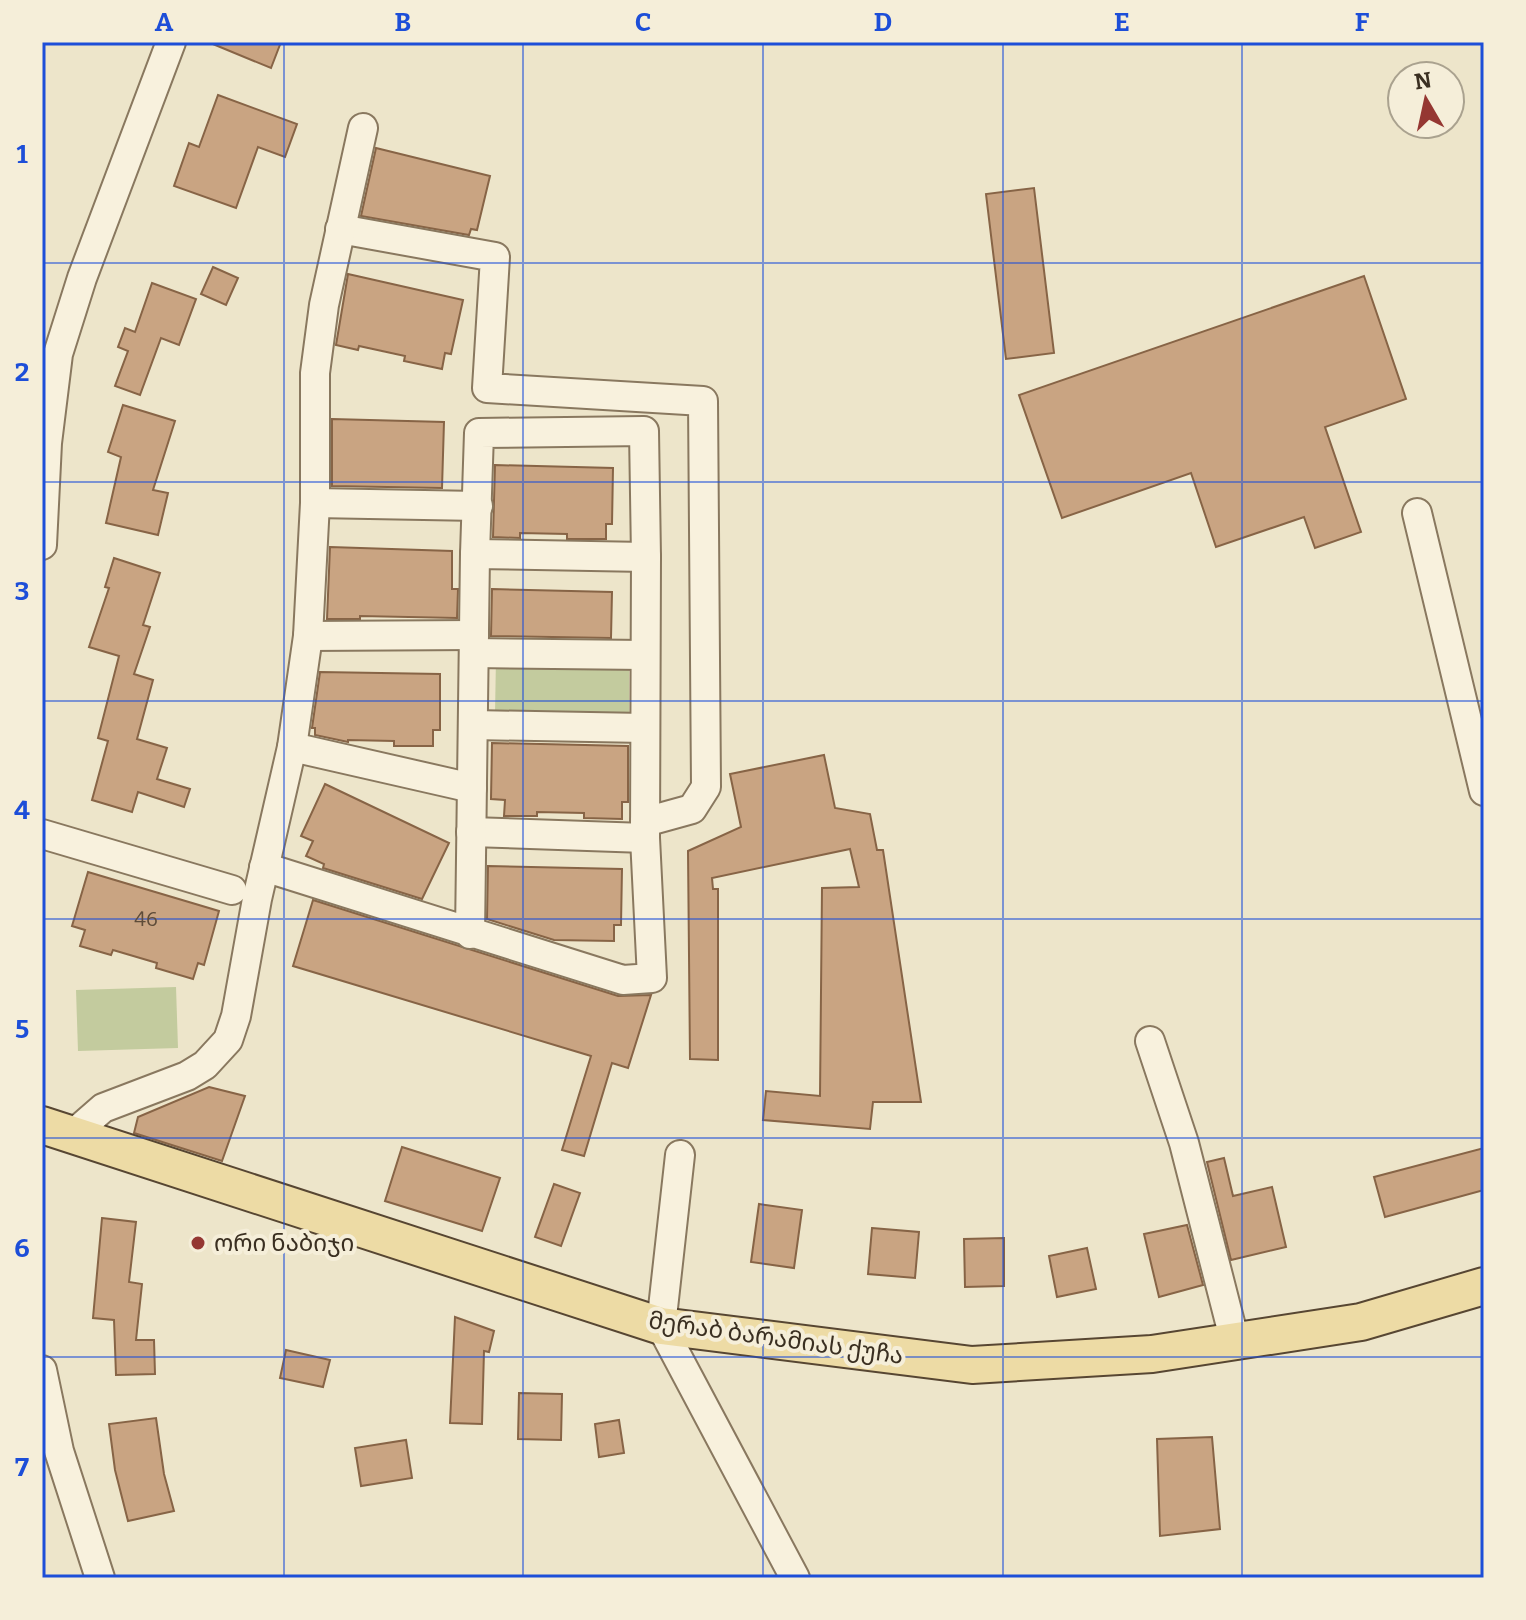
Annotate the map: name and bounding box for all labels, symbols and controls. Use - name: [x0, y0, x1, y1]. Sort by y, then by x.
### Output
- text: A: [155, 7, 174, 38]
- text: B: [395, 7, 411, 38]
- text: C: [635, 7, 651, 38]
- text: D: [874, 7, 892, 38]
- text: E: [1114, 7, 1130, 38]
- text: F: [1355, 7, 1370, 38]
- north arrow: [1386, 60, 1466, 140]
- text: N: [1412, 66, 1433, 95]
- text: 1: [16, 139, 28, 170]
- text: 2: [15, 357, 29, 388]
- text: 3: [15, 576, 29, 607]
- text: 4: [14, 795, 30, 826]
- house number: 46: [134, 907, 158, 931]
- text: 5: [15, 1014, 29, 1045]
- place label: ორი ნაბიჯი: [214, 1229, 354, 1257]
- text: 6: [14, 1233, 30, 1264]
- marker: ორი ნაბიჯი: [189, 1234, 207, 1252]
- street label: მერაბ ბარამიას ქუჩა: [647, 1306, 905, 1370]
- text: 7: [15, 1452, 29, 1483]

